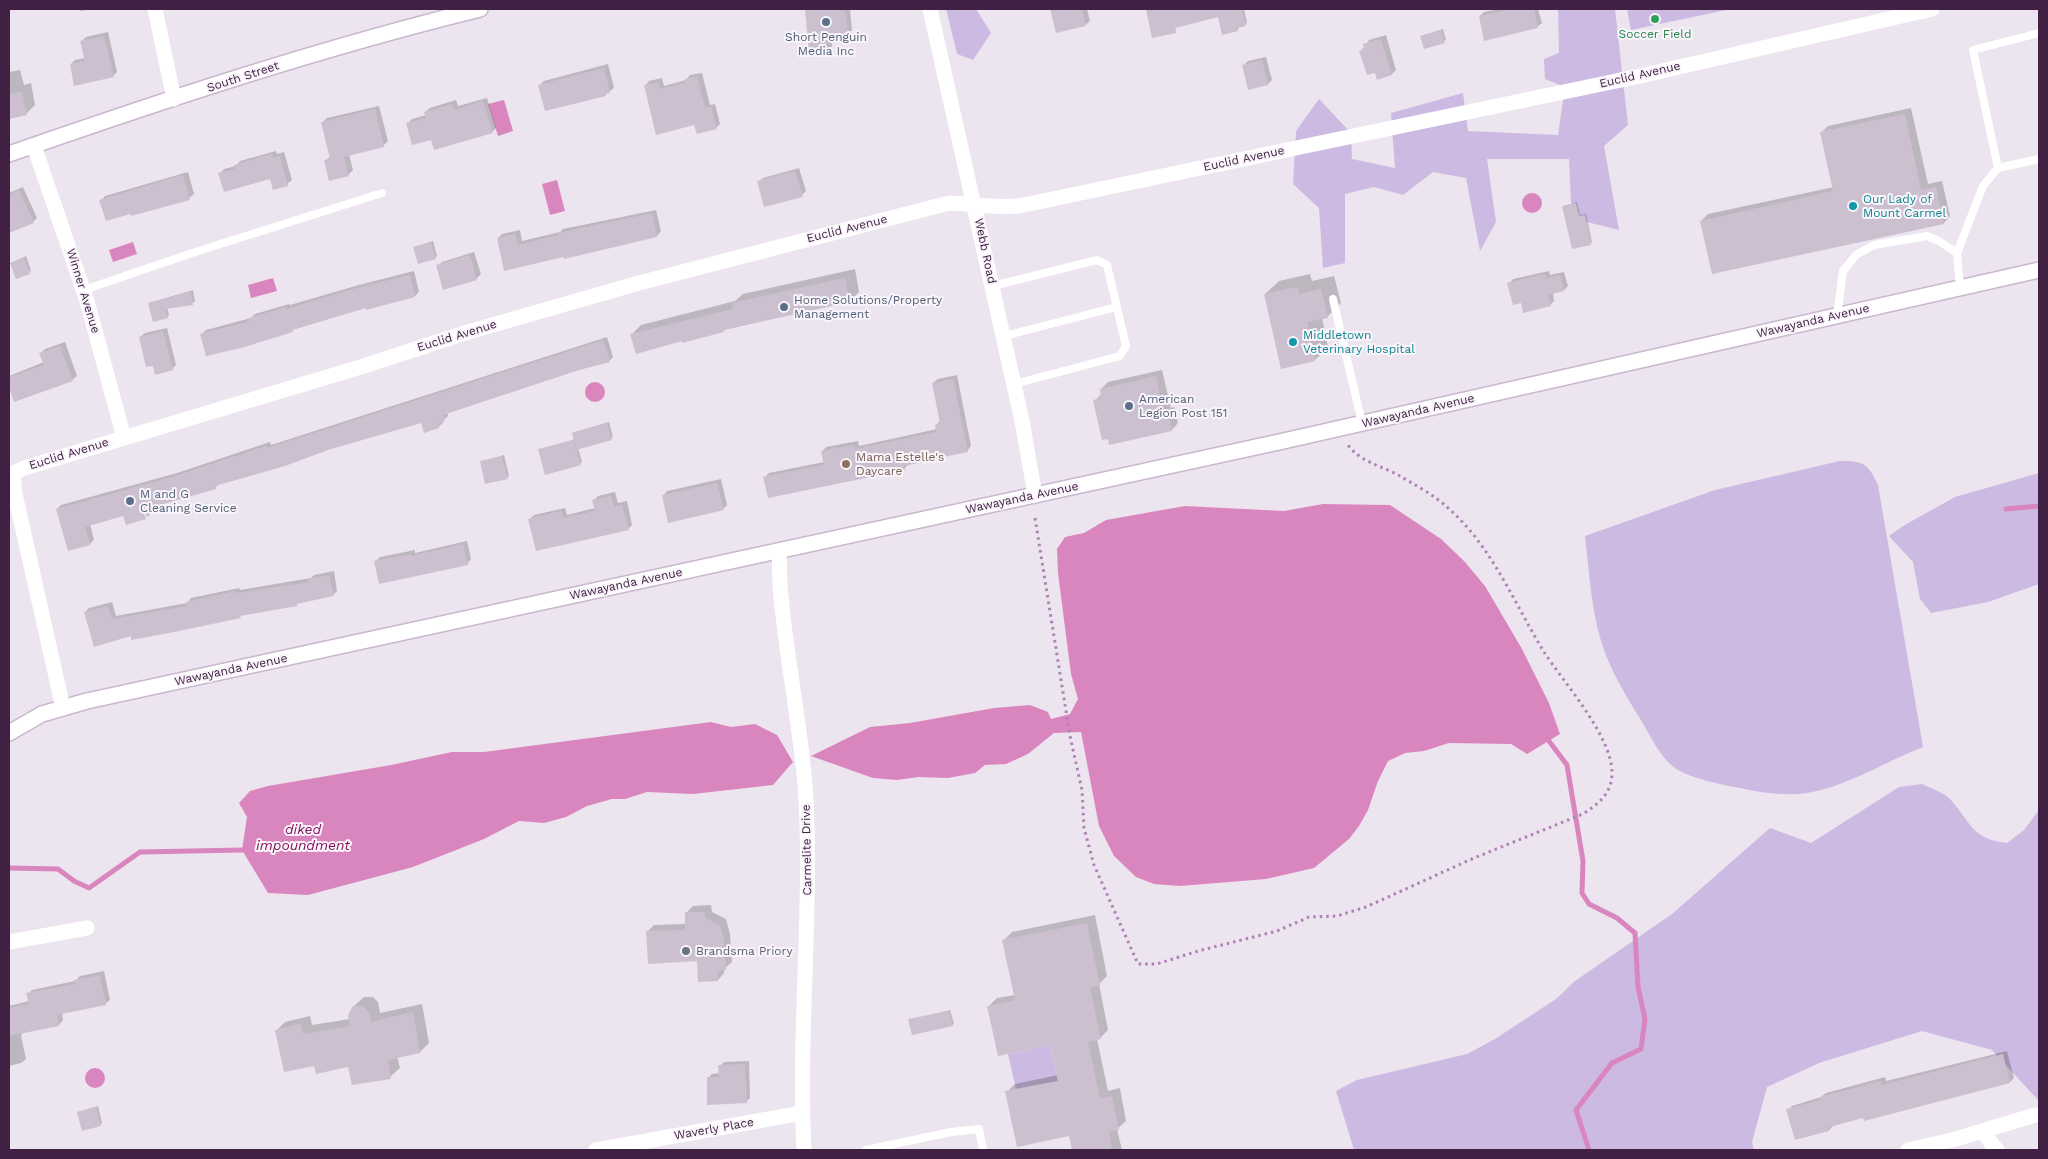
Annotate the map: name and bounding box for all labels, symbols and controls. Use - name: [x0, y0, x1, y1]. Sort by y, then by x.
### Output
- marker: Soccer Field: [1649, 13, 1661, 25]
- marker: Short Penguin Media Inc: [820, 16, 832, 28]
- place label: Soccer Field: [1619, 27, 1691, 41]
- place label: Short Penguin Media Inc: [785, 30, 867, 58]
- street label: South Street: [205, 59, 281, 95]
- street label: Euclid Avenue: [1598, 59, 1682, 91]
- street label: Euclid Avenue: [1202, 143, 1286, 175]
- place label: Our Lady of Mount Carmel: [1863, 192, 1946, 220]
- marker: Our Lady of Mount Carmel: [1847, 200, 1859, 212]
- street label: Euclid Avenue: [805, 212, 889, 246]
- street label: Webb Road: [971, 217, 999, 285]
- street label: Winner Avenue: [63, 247, 103, 335]
- place label: Home Solutions/Property Management: [794, 293, 942, 321]
- marker: Home Solutions/Property Management: [778, 301, 790, 313]
- street label: Wawayanda Avenue: [1755, 301, 1871, 341]
- street label: Euclid Avenue: [415, 317, 499, 355]
- place label: Middletown Veterinary Hospital: [1303, 328, 1415, 356]
- marker: Middletown Veterinary Hospital: [1287, 336, 1299, 348]
- street label: Wawayanda Avenue: [1360, 391, 1476, 431]
- place label: American Legion Post 151: [1139, 392, 1227, 420]
- marker: American Legion Post 151: [1123, 400, 1135, 412]
- street label: Euclid Avenue: [27, 435, 111, 473]
- place label: Mama Estelle's Daycare: [856, 450, 944, 478]
- marker: Mama Estelle's Daycare: [840, 458, 852, 470]
- street label: Wawayanda Avenue: [964, 479, 1080, 517]
- place label: M and G Cleaning Service: [140, 487, 237, 515]
- marker: M and G Cleaning Service: [124, 495, 136, 507]
- street label: Wawayanda Avenue: [568, 565, 684, 603]
- street label: Wawayanda Avenue: [173, 651, 289, 689]
- street label: Carmelite Drive: [799, 804, 815, 896]
- water label: diked impoundment: [256, 822, 350, 854]
- place label: Brandsma Priory: [696, 944, 793, 958]
- marker: Brandsma Priory: [680, 945, 692, 957]
- street label: Waverly Place: [673, 1115, 755, 1143]

